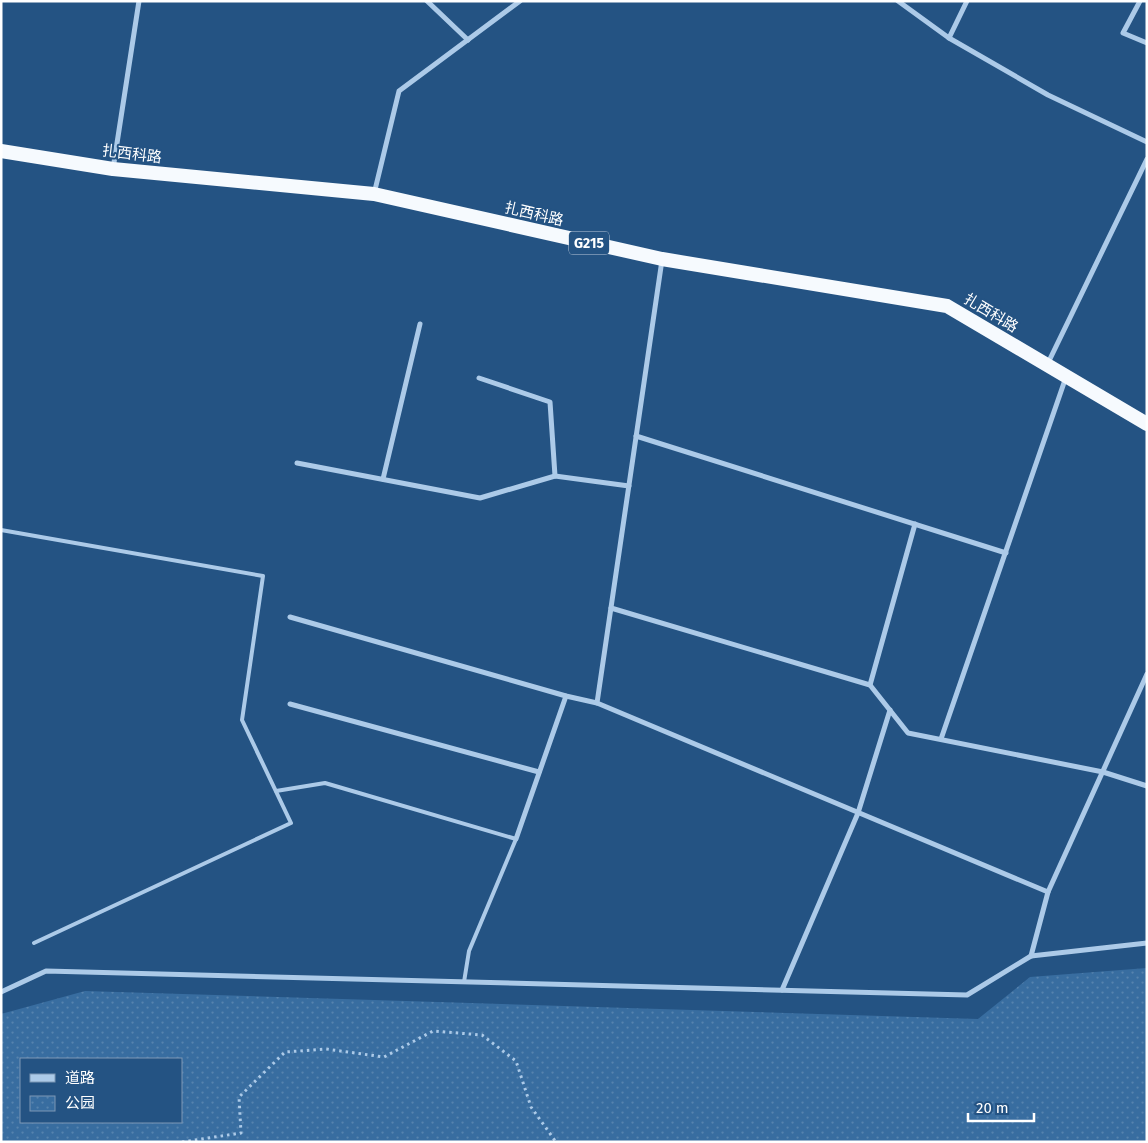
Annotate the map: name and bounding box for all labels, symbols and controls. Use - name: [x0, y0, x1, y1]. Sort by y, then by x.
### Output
- street label: 扎西科路: [101, 141, 163, 167]
- street label: 扎西科路: [503, 198, 565, 230]
- road number: G215: [569, 232, 609, 254]
- street label: 扎西科路: [961, 290, 1021, 336]
- legend: [20, 1058, 182, 1123]
- text: 道路: [65, 1069, 95, 1087]
- scale bar: [968, 1090, 1034, 1122]
- text: 公园: [65, 1094, 95, 1112]
- text: 20 m: [976, 1099, 1009, 1117]

